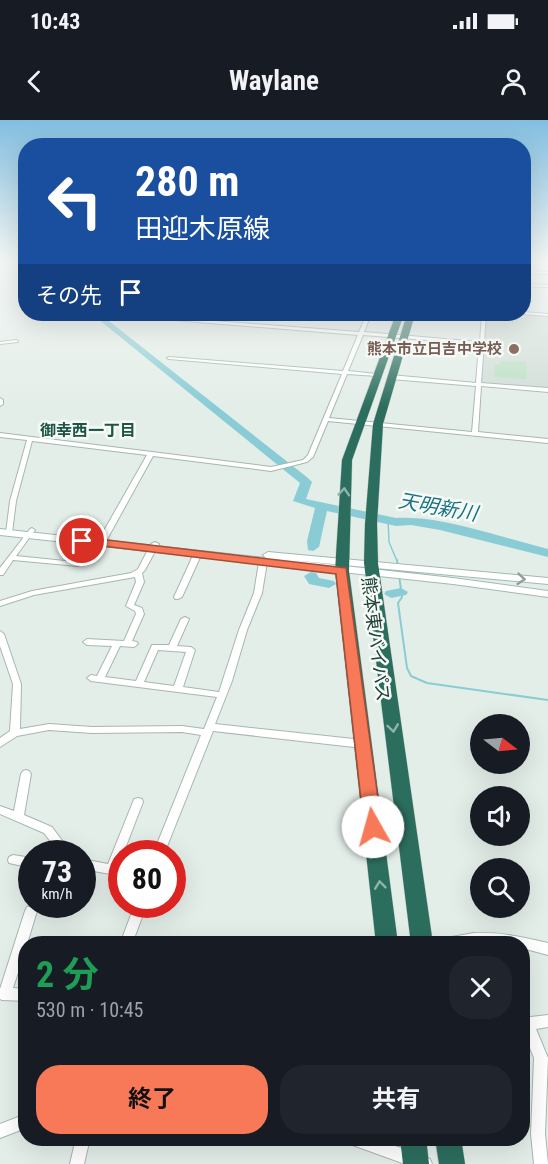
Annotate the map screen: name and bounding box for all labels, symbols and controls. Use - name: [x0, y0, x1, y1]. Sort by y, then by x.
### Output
- text: 10:43: [30, 9, 81, 34]
- icon: back: [18, 65, 51, 98]
- text: Waylane: [229, 65, 319, 97]
- icon: person: [497, 65, 530, 98]
- text: 280 m: [135, 157, 240, 206]
- icon: left: [36, 162, 114, 240]
- text: 田迎木原線: [135, 213, 270, 245]
- icon: arrive: [114, 276, 147, 309]
- text: その先: [36, 283, 102, 308]
- place label: 熊本市立日吉中学校: [367, 340, 502, 358]
- marker: 熊本市立日吉中学校: [507, 342, 521, 356]
- district label: 御幸西一丁目: [40, 421, 136, 440]
- one-way arrow: [337, 487, 350, 496]
- water label: 天明新川: [397, 488, 481, 526]
- pin: [56, 515, 107, 566]
- icon: arrive: [65, 524, 98, 557]
- one-way arrow: [517, 572, 526, 585]
- street label: 熊本東バイパス: [358, 575, 394, 703]
- north arrow: [470, 714, 530, 774]
- map controls: [470, 714, 530, 918]
- one-way arrow: [386, 724, 399, 733]
- button: sound: [470, 786, 530, 846]
- position arrow: [341, 795, 405, 859]
- speed limit sign: 80: [108, 840, 186, 918]
- text: 73: [42, 854, 72, 889]
- button: search: [470, 858, 530, 918]
- one-way arrow: [374, 881, 387, 890]
- text: km/h: [42, 885, 72, 903]
- text: 2 分: [36, 954, 99, 996]
- button: close: [449, 956, 512, 1019]
- text: 530 m · 10:45: [36, 998, 143, 1022]
- button: 終了: [36, 1065, 268, 1134]
- button: 共有: [280, 1065, 512, 1134]

